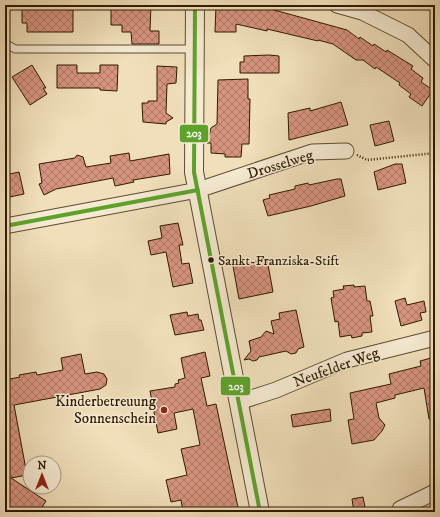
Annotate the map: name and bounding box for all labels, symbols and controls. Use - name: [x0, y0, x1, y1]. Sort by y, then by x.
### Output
- line badge: 203: [179, 124, 209, 143]
- text: 203: [186, 127, 202, 141]
- street label: Drosselweg: [245, 145, 316, 183]
- place label: Sankt-Franziska-Stift: [218, 252, 340, 270]
- marker: Sankt-Franziska-Stift: [206, 255, 216, 265]
- street label: Neufelder Weg: [291, 343, 382, 392]
- line badge: 203: [220, 376, 251, 396]
- text: 203: [228, 380, 244, 394]
- place label: Kinderbetreuung Sonnenschein: [55, 392, 157, 428]
- marker: Kinderbetreuung Sonnenschein: [159, 405, 169, 415]
- north arrow: [22, 455, 62, 495]
- text: N: [37, 459, 47, 473]

